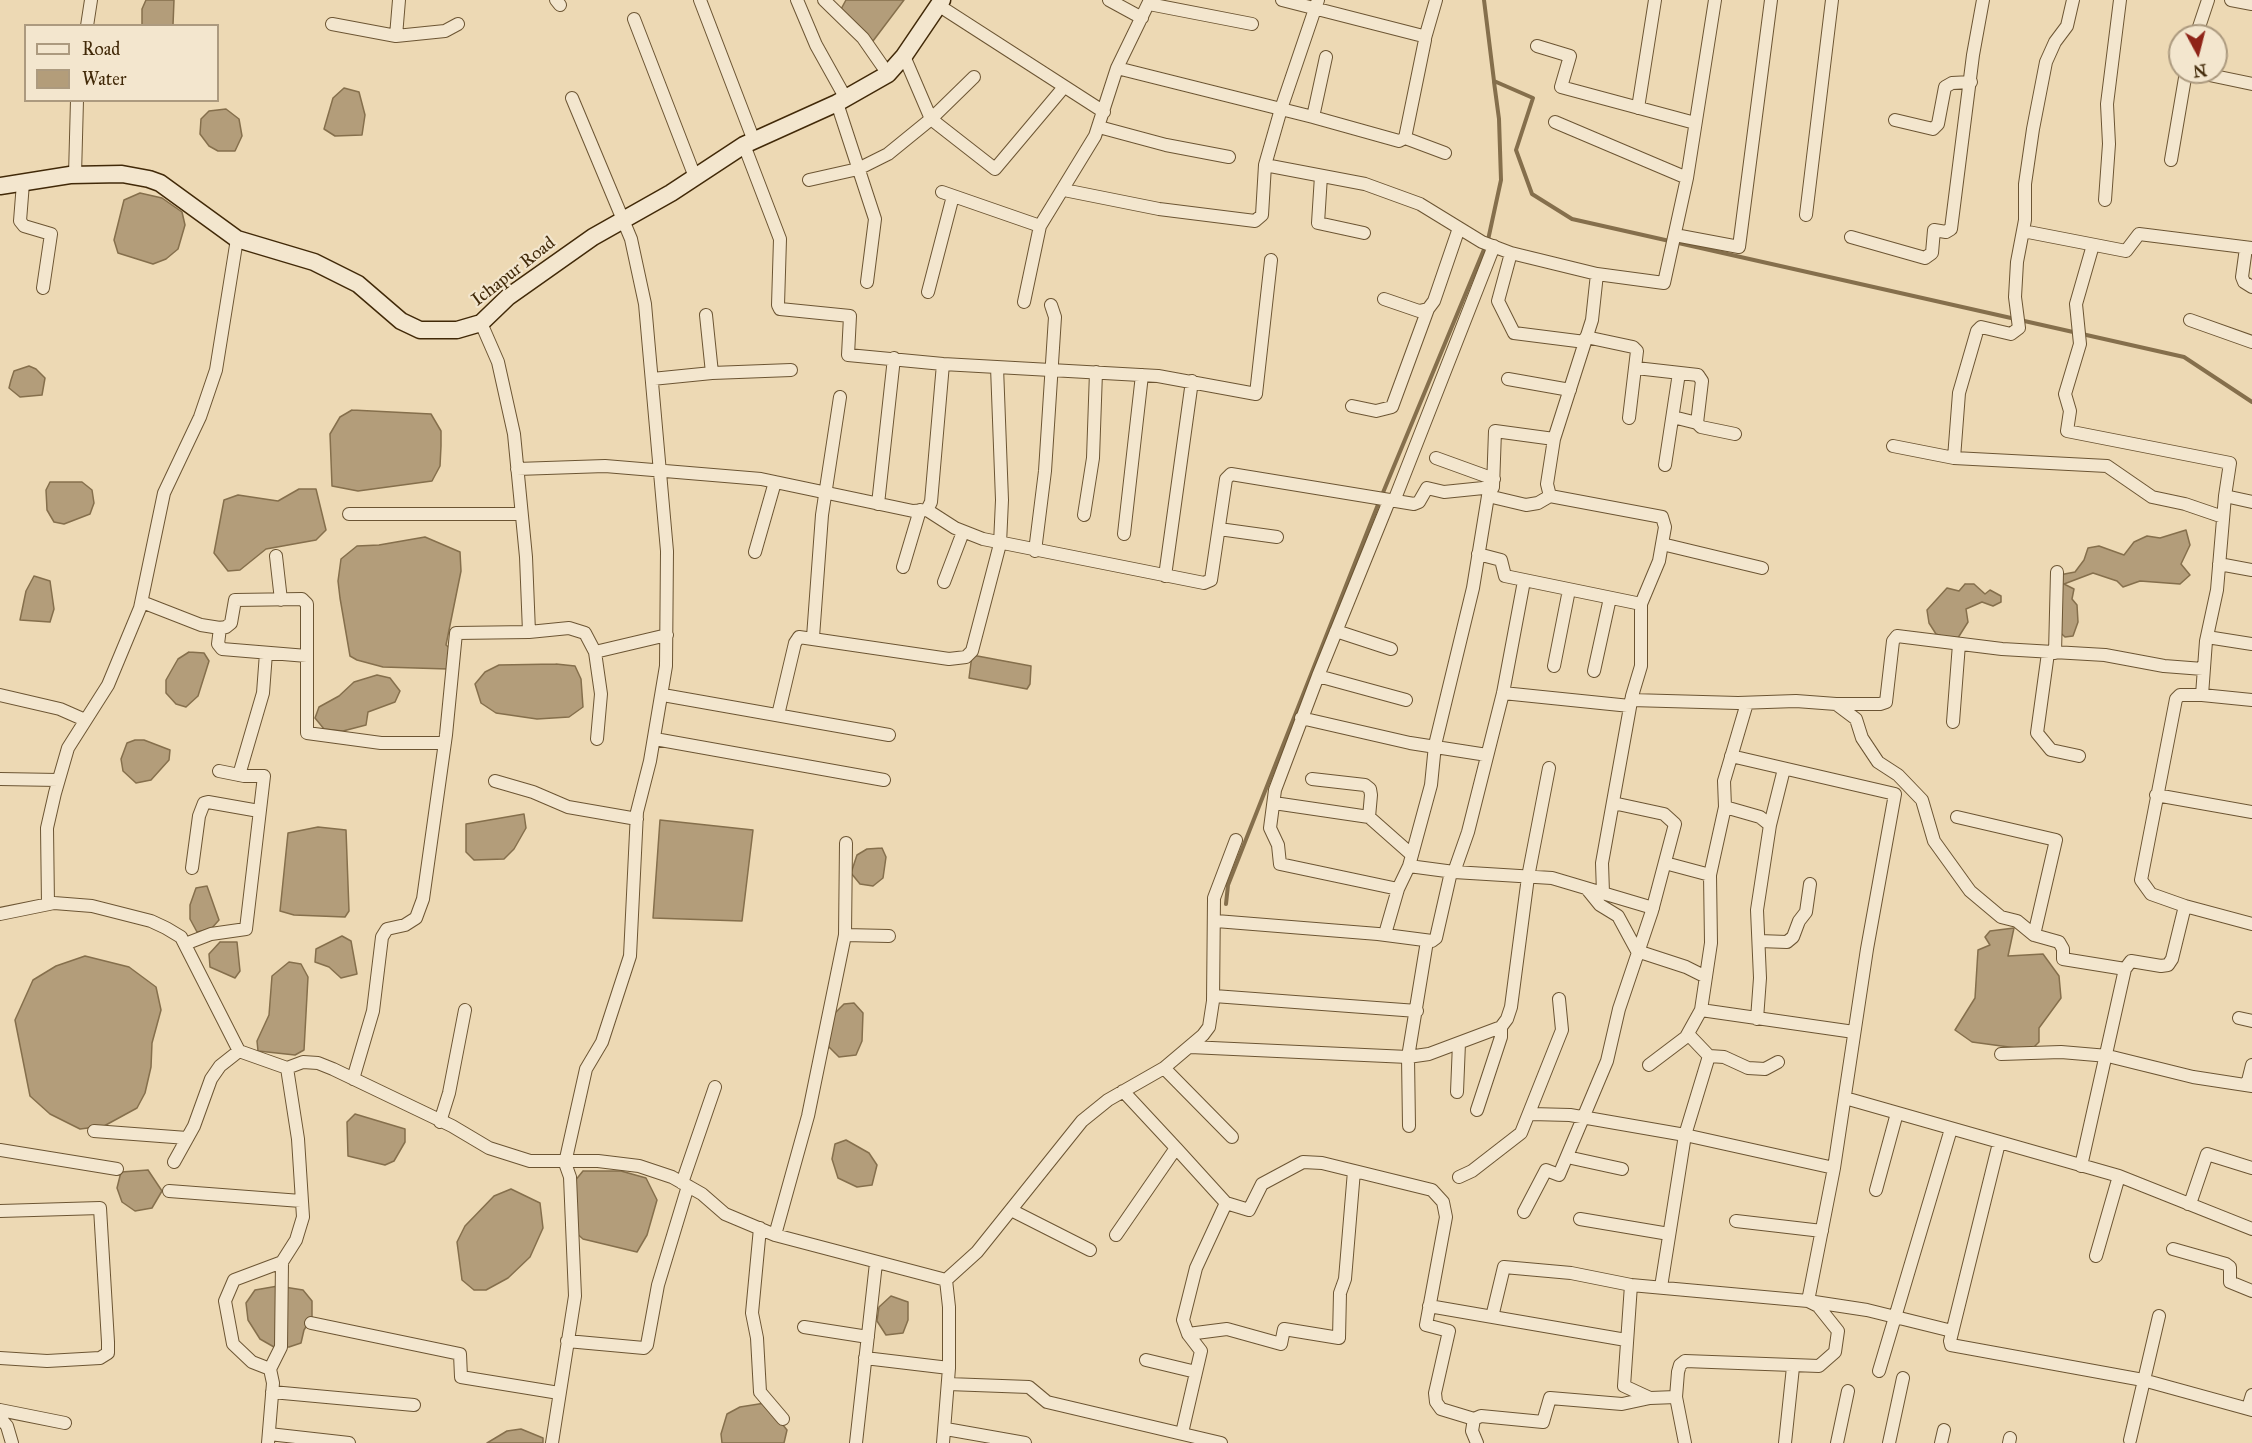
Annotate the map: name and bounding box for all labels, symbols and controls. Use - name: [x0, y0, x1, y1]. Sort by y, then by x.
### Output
- legend: [24, 24, 219, 102]
- north arrow: [2168, 24, 2228, 84]
- text: Road: [82, 38, 120, 60]
- text: N: [2192, 60, 2208, 81]
- text: Water: [82, 68, 126, 90]
- street label: Ichapur Road: [468, 233, 560, 311]

